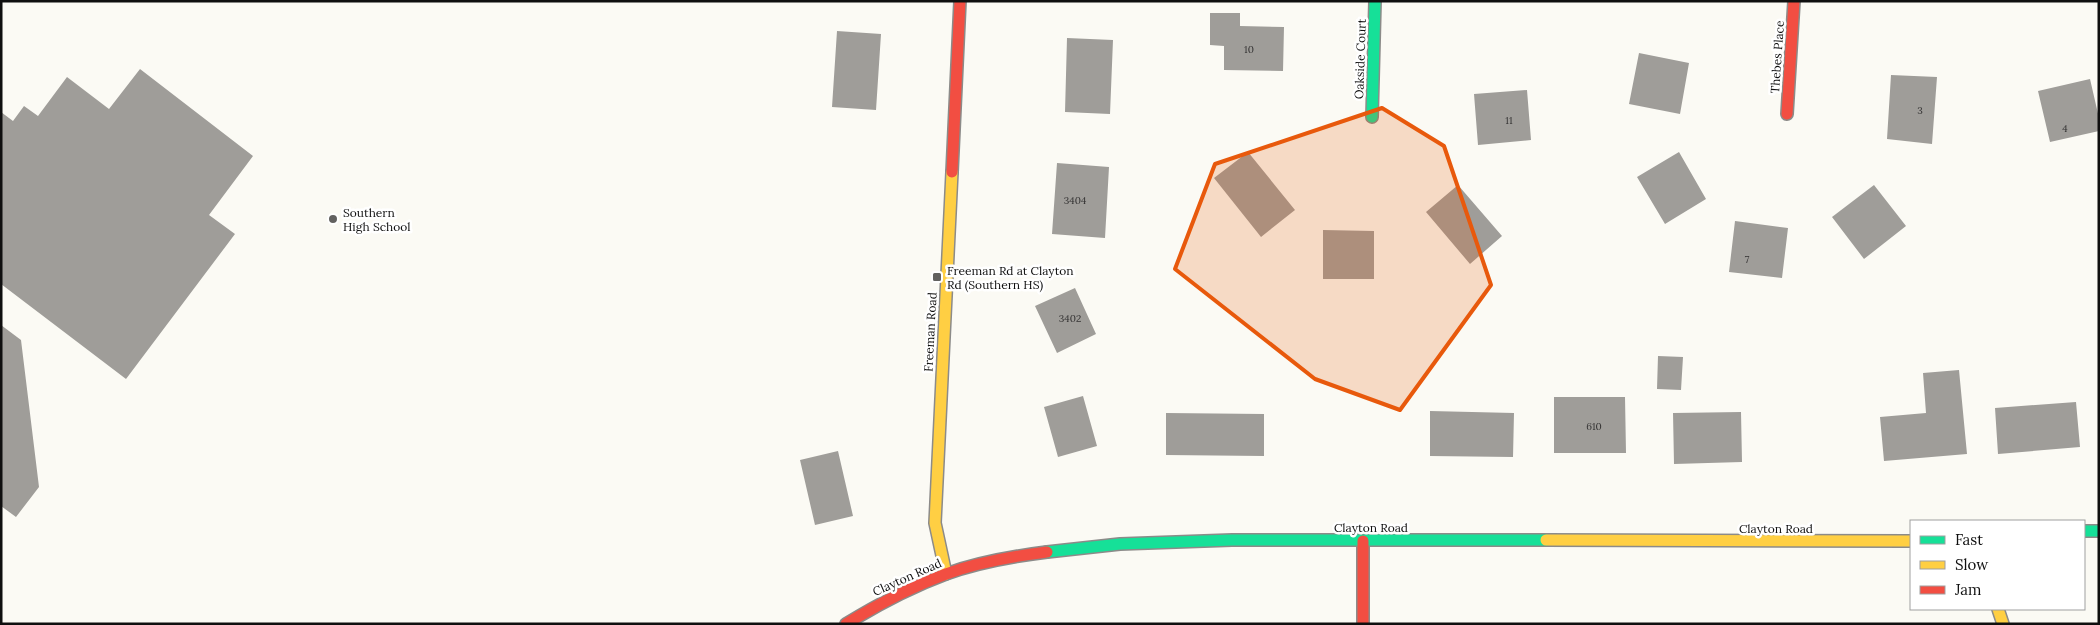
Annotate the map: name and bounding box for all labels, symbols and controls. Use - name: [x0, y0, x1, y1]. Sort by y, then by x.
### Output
- street label: Oakside Court: [1351, 18, 1369, 99]
- street label: Thebes Place: [1767, 20, 1787, 94]
- house number: 10: [1244, 43, 1254, 56]
- house number: 3: [1917, 104, 1923, 117]
- house number: 11: [1505, 114, 1513, 127]
- house number: 4: [2062, 122, 2068, 135]
- house number: 3404: [1064, 194, 1087, 207]
- place label: Southern High School: [343, 205, 411, 234]
- marker: Southern High School: [327, 213, 339, 225]
- house number: 7: [1745, 253, 1750, 266]
- place label: Freeman Rd at Clayton Rd (Southern HS): [947, 263, 1074, 293]
- marker: Freeman Rd at Clayton Rd (Southern HS): [931, 271, 943, 283]
- street label: Freeman Road: [920, 292, 940, 372]
- house number: 3402: [1059, 312, 1081, 325]
- house number: 610: [1586, 420, 1602, 433]
- street label: Clayton Road: [1334, 520, 1408, 535]
- legend: [1910, 520, 2085, 610]
- street label: Clayton Road: [1739, 521, 1813, 536]
- text: Fast: [1955, 530, 1983, 549]
- street label: Clayton Road: [870, 555, 944, 599]
- text: Slow: [1955, 555, 1988, 574]
- text: Jam: [1954, 580, 1982, 599]

